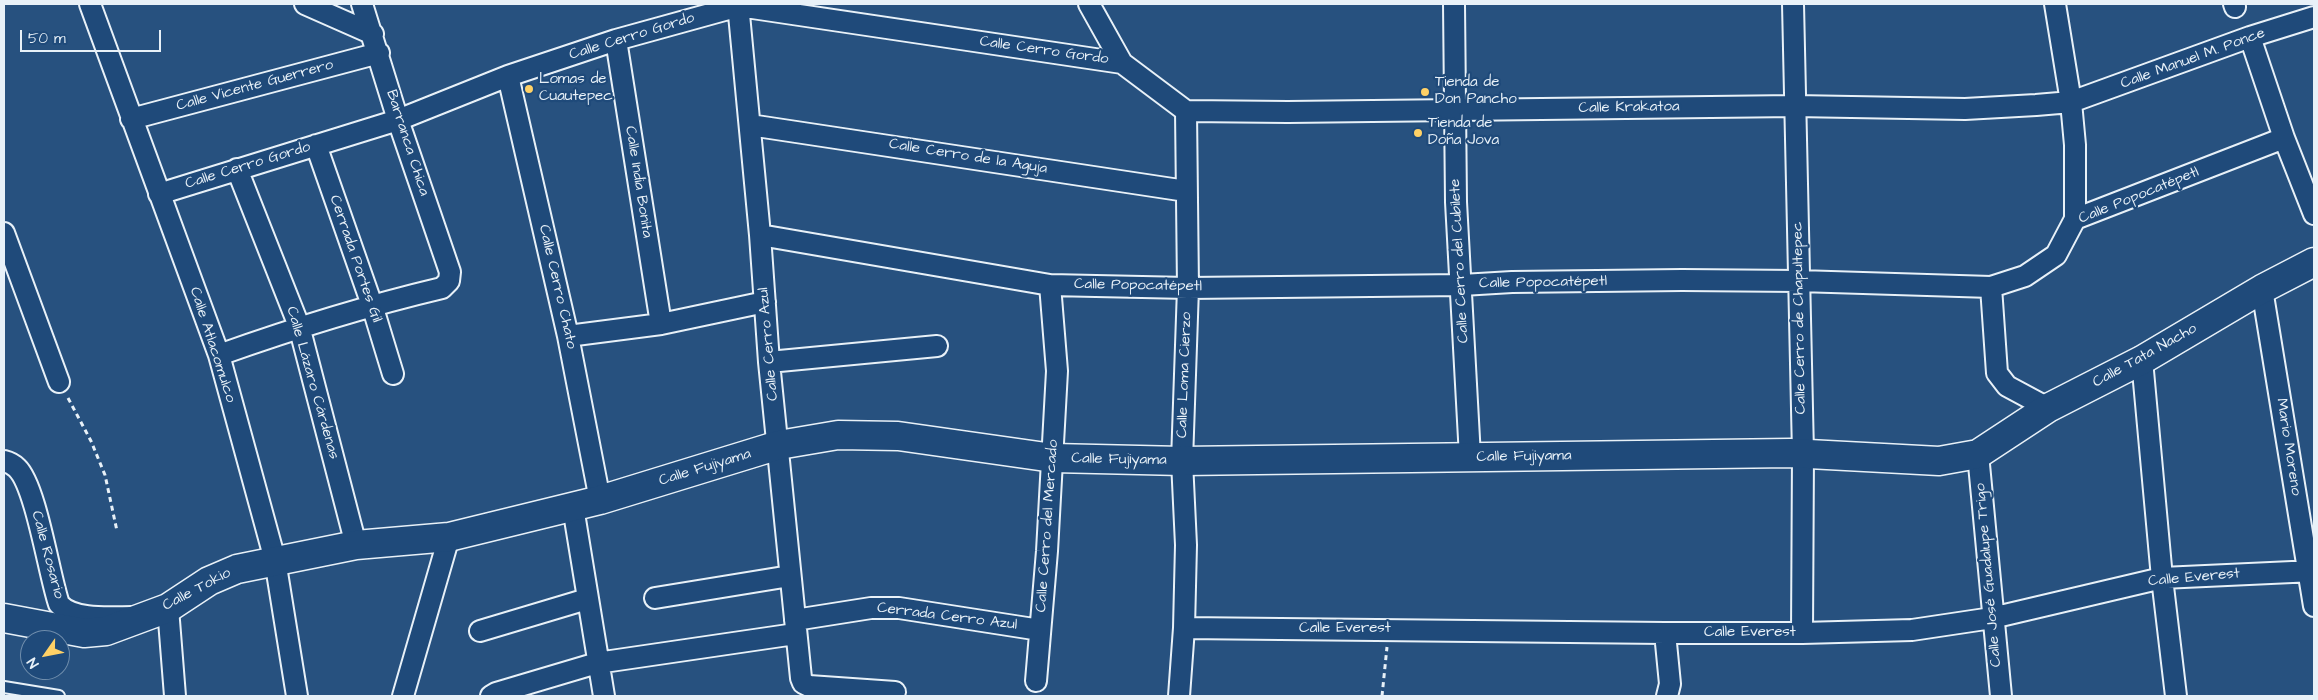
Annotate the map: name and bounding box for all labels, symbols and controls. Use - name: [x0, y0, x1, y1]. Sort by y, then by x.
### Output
- street label: Calle Cerro Gordo: [567, 9, 697, 65]
- scale bar: [22, 20, 164, 52]
- street label: Calle Manuel M. Ponce: [2118, 24, 2268, 94]
- text: 50 m: [28, 28, 66, 49]
- street label: Calle Cerro Gordo: [978, 33, 1110, 69]
- street label: Calle Vicente Guerrero: [175, 56, 335, 116]
- place label: Lomas de Cuautepec: [539, 71, 613, 106]
- place label: Tienda de Don Pancho: [1435, 74, 1517, 109]
- marker: Lomas de Cuautepec: [523, 83, 535, 95]
- marker: Tienda de Don Pancho: [1419, 86, 1431, 98]
- street label: Barranca Chica: [381, 88, 433, 198]
- street label: Calle Krakatoa: [1578, 98, 1680, 118]
- place label: Tienda de Doña Jova: [1428, 115, 1499, 150]
- street label: Calle India Bonita: [620, 125, 656, 239]
- marker: Tienda de Doña Jova: [1412, 127, 1424, 139]
- street label: Calle Cerro de la Aguja: [888, 136, 1048, 178]
- street label: Calle Cerro Gordo: [183, 138, 313, 194]
- street label: Calle Popocatépetl: [2076, 164, 2202, 228]
- street label: Calle Cerro del Cubilete: [1447, 178, 1473, 344]
- street label: Cerrada Portes Gil: [325, 193, 385, 325]
- street label: Calle Cerro de Chapultepec: [1789, 221, 1811, 415]
- street label: Calle Cerro Chato: [534, 223, 580, 351]
- street label: Calle Popocatépetl: [1479, 273, 1607, 293]
- street label: Calle Popocatépetl: [1074, 276, 1202, 296]
- street label: Calle Atlacomulco: [185, 285, 239, 405]
- street label: Calle Cerro Azul: [755, 287, 783, 401]
- street label: Calle Lázaro Cárdenas: [282, 305, 342, 461]
- street label: Calle Loma Cierzo: [1174, 312, 1196, 438]
- street label: Calle Tata Nacho: [2090, 320, 2200, 392]
- street label: Mario Moreno: [2271, 397, 2305, 497]
- street label: Calle Cerro del Mercado: [1033, 439, 1063, 613]
- street label: Calle Fujiyama: [657, 445, 753, 491]
- street label: Calle Fujiyama: [1476, 447, 1572, 467]
- street label: Calle Fujiyama: [1071, 450, 1167, 470]
- street label: Calle José Guadalupe Trigo: [1972, 482, 2006, 668]
- street label: Calle Rosario: [27, 509, 67, 601]
- street label: Calle Tokio: [160, 564, 234, 616]
- street label: Calle Everest: [2147, 565, 2241, 591]
- street label: Cerrada Cerro Azul: [876, 599, 1018, 635]
- street label: Calle Everest: [1299, 620, 1391, 638]
- street label: Calle Everest: [1704, 624, 1796, 642]
- north arrow: [20, 630, 70, 680]
- text: N: [22, 653, 44, 672]

